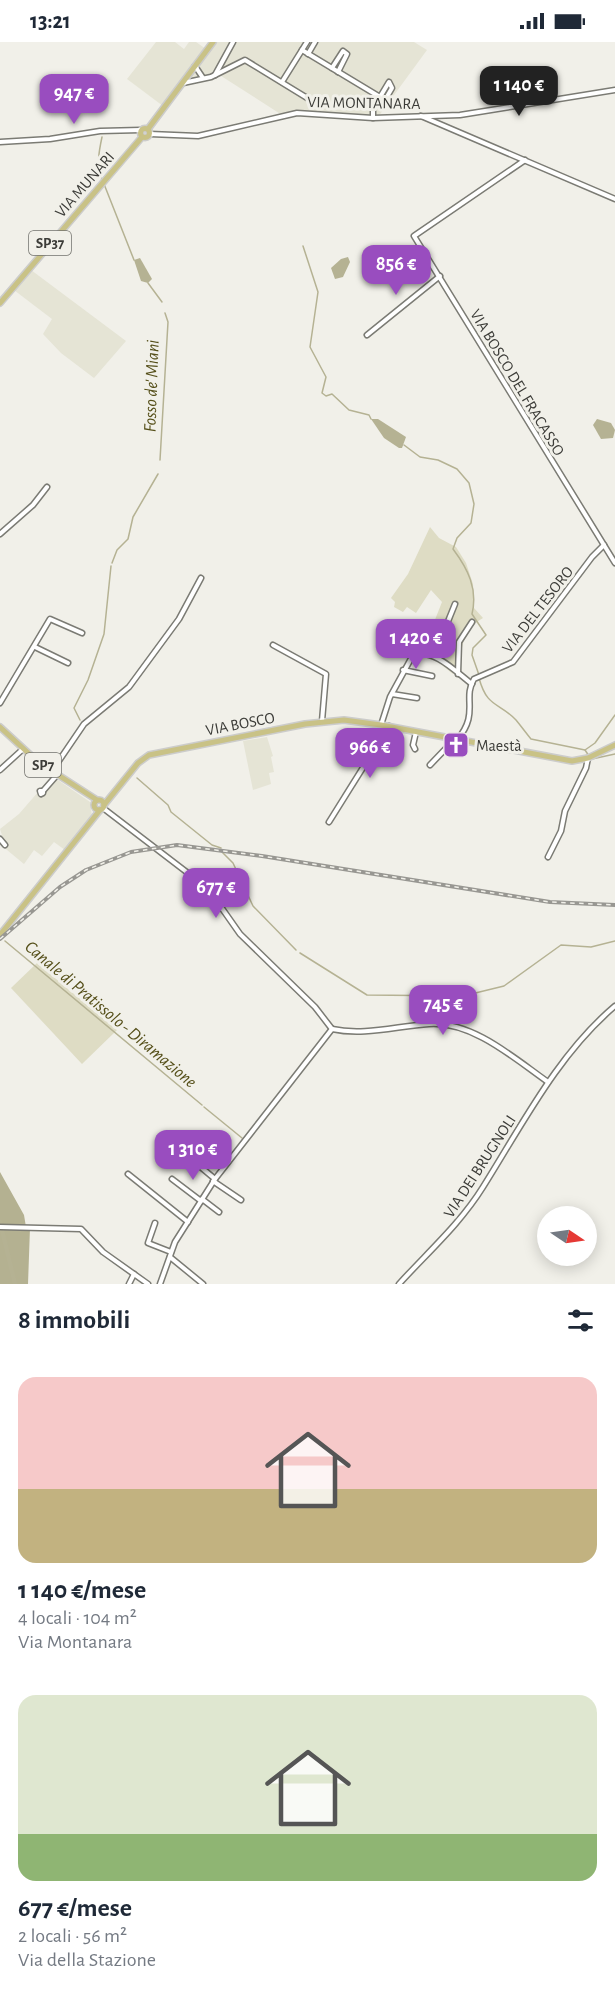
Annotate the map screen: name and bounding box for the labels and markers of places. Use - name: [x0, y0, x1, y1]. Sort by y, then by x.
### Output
- pin: 1 140 €: [464, 66, 574, 117]
- pin: 947 €: [32, 74, 116, 125]
- pin: 856 €: [354, 245, 438, 296]
- pin: 1 420 €: [361, 619, 471, 670]
- pin: 966 €: [328, 728, 412, 779]
- church icon: Maestà: [441, 730, 471, 760]
- place label: Maestà: [476, 738, 522, 754]
- pin: 677 €: [174, 868, 258, 919]
- pin: 745 €: [401, 985, 485, 1036]
- pin: 1 310 €: [138, 1130, 248, 1181]

